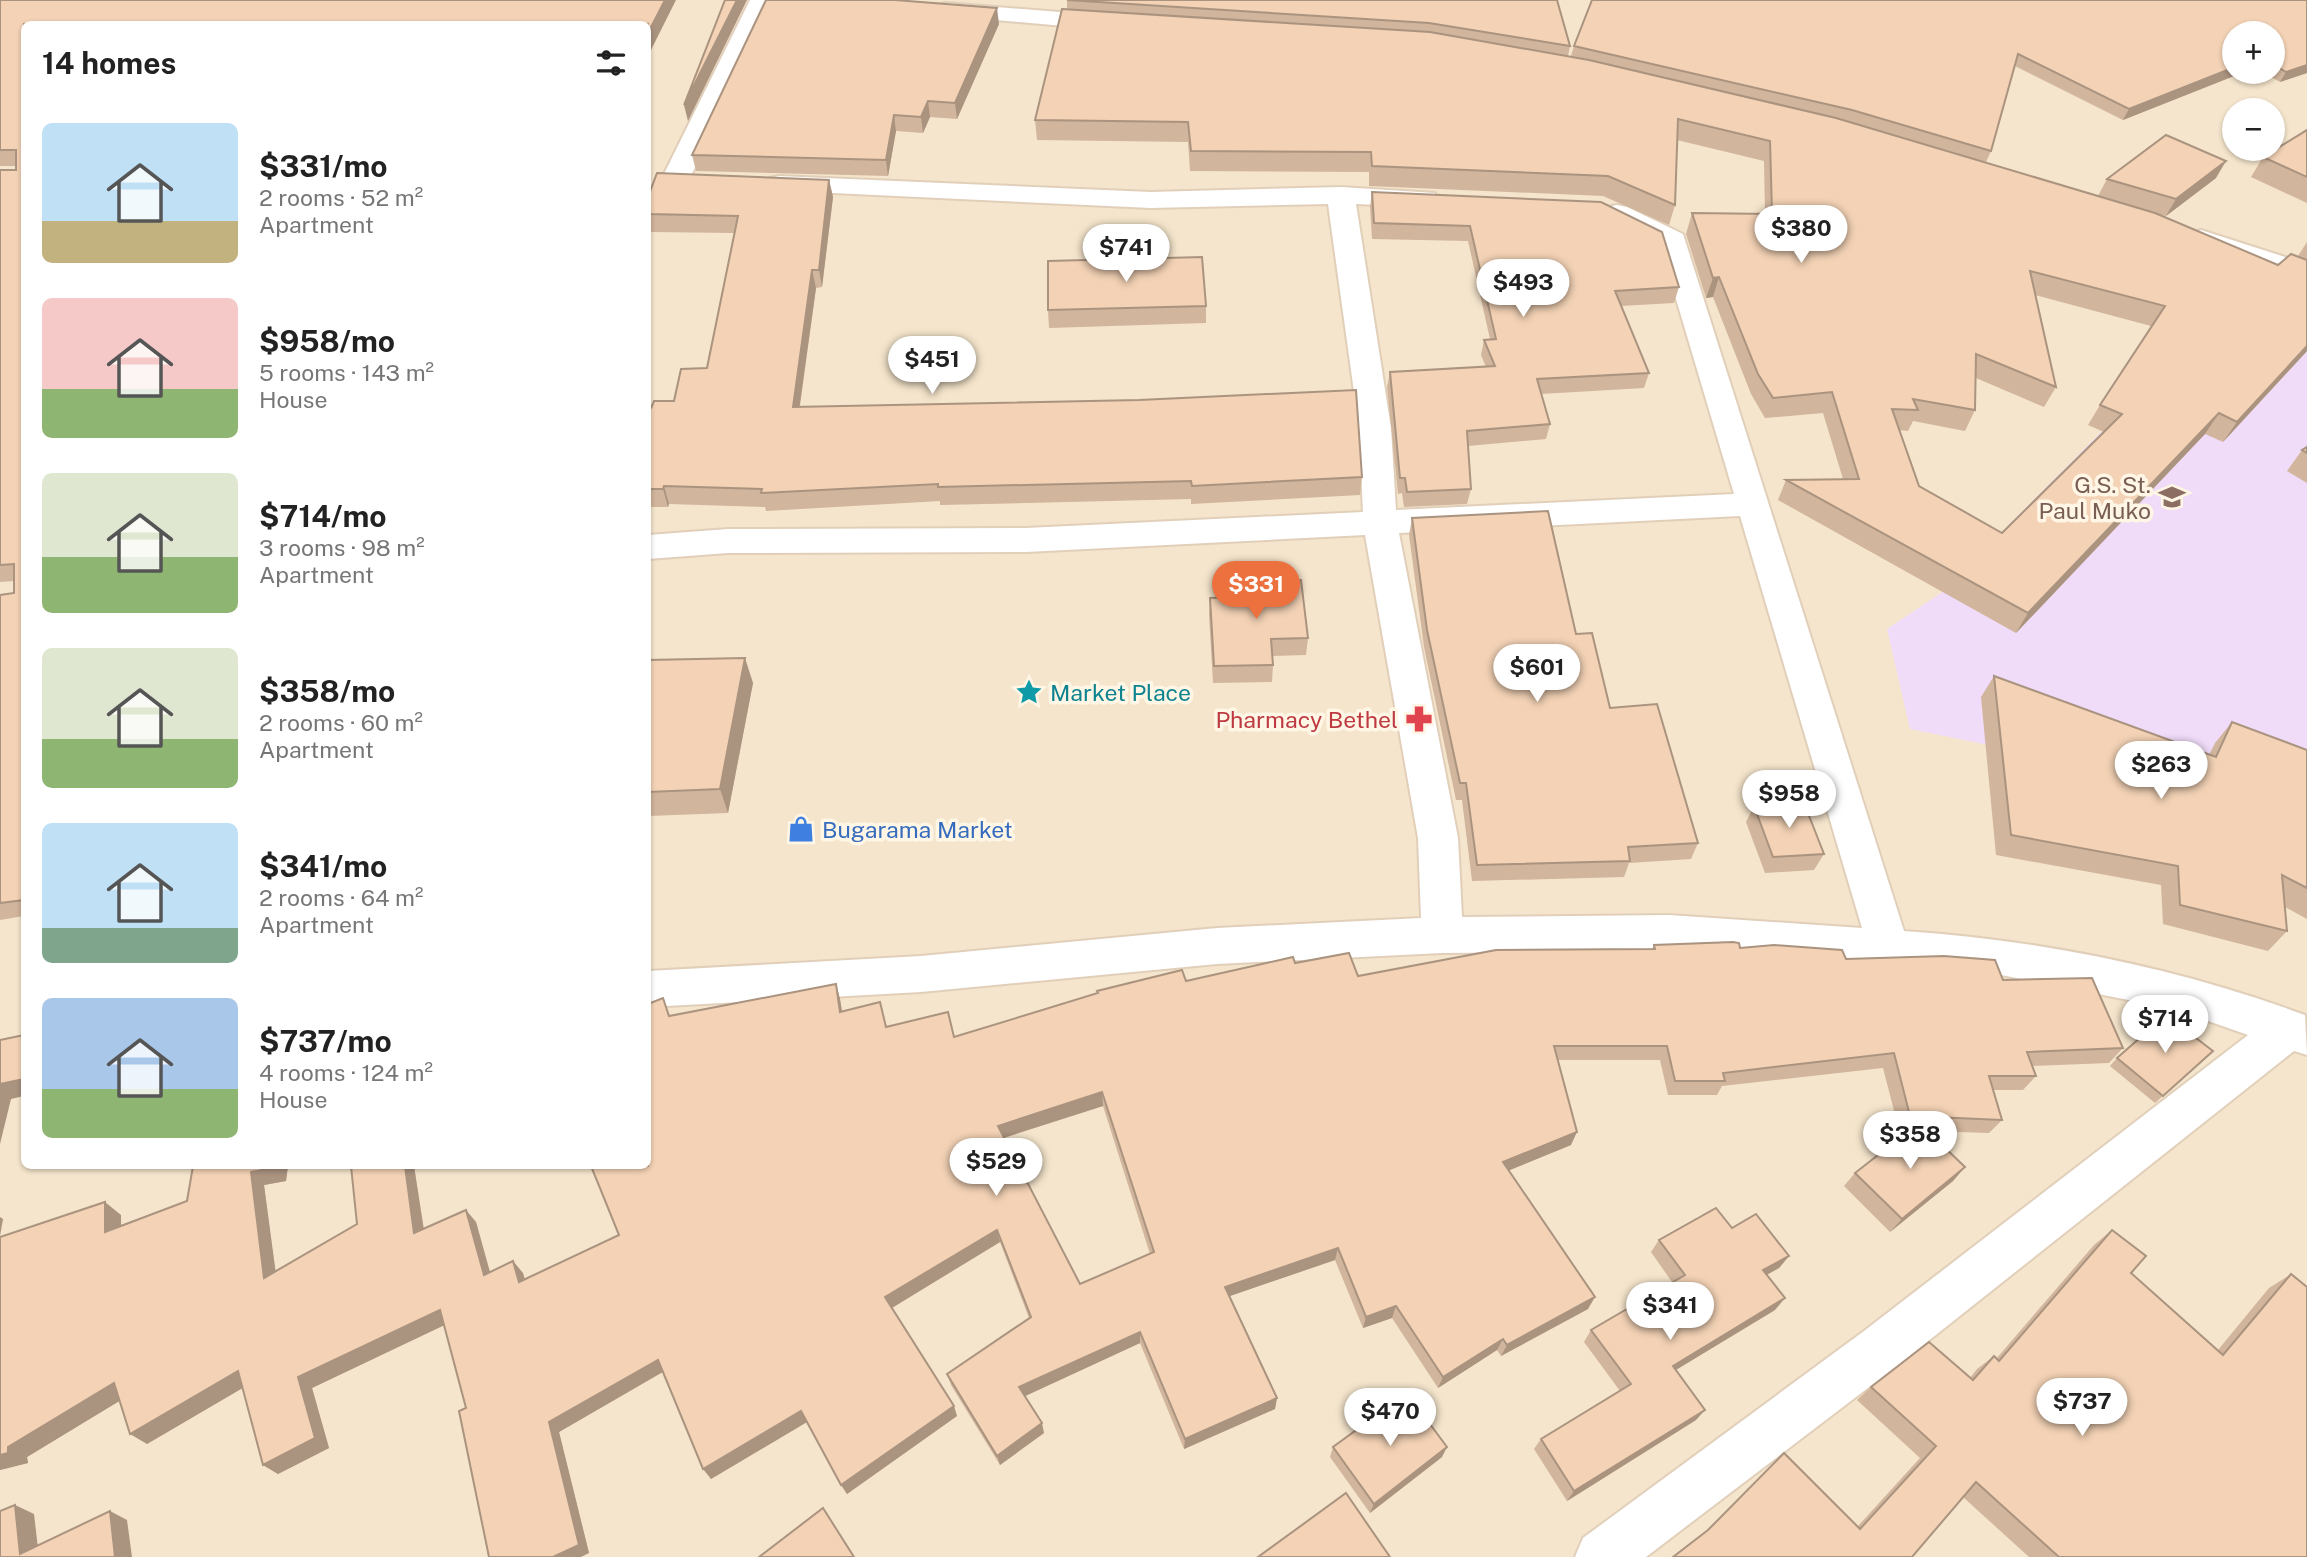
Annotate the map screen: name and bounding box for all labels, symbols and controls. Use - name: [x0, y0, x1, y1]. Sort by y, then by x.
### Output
- map controls: [2222, 21, 2285, 161]
- button: +: [2222, 21, 2285, 84]
- icon: filters: [592, 44, 630, 82]
- text: 14 homes: [42, 45, 176, 81]
- button: −: [2222, 98, 2285, 161]
- text: $331/mo: [259, 148, 388, 184]
- icon: home: [98, 151, 182, 235]
- text: 2 rooms · 52 m²: [259, 184, 423, 211]
- pin: $380: [1760, 205, 1842, 265]
- text: Apartment: [259, 211, 374, 238]
- text: $380: [1770, 214, 1832, 241]
- pin: $741: [1085, 224, 1167, 284]
- text: $741: [1099, 233, 1153, 260]
- pin: $493: [1482, 260, 1564, 319]
- text: $493: [1492, 268, 1554, 295]
- text: $958/mo: [259, 323, 395, 359]
- icon: home: [98, 326, 182, 410]
- pin: $451: [891, 336, 973, 396]
- text: $451: [904, 345, 960, 372]
- text: 5 rooms · 143 m²: [259, 359, 434, 386]
- text: House: [259, 386, 327, 413]
- place label: G.S. St. Paul Muko: [2039, 471, 2151, 524]
- school or university icon: G.S. St. Paul Muko: [2157, 482, 2187, 512]
- text: $714/mo: [259, 498, 387, 534]
- icon: home: [98, 501, 182, 585]
- text: 3 rooms · 98 m²: [259, 534, 425, 561]
- text: Apartment: [259, 561, 374, 588]
- pin: $331: [1215, 562, 1297, 621]
- text: $331: [1228, 570, 1284, 597]
- pin: $601: [1496, 644, 1578, 704]
- text: $601: [1509, 653, 1565, 680]
- text: $358/mo: [259, 673, 395, 709]
- icon: home: [98, 676, 182, 760]
- place icon: Market Place: [1014, 677, 1044, 707]
- place label: Market Place: [1050, 679, 1191, 706]
- pharmacy icon: Pharmacy Bethel: [1404, 704, 1434, 734]
- place label: Pharmacy Bethel: [1215, 706, 1398, 733]
- text: 2 rooms · 60 m²: [259, 709, 423, 736]
- text: Apartment: [259, 736, 374, 763]
- pin: $263: [2120, 742, 2202, 801]
- text: $263: [2131, 750, 2191, 777]
- pin: $958: [1748, 770, 1830, 830]
- text: $958: [1758, 779, 1820, 806]
- shop icon: Bugarama Market: [786, 814, 816, 844]
- place label: Bugarama Market: [822, 816, 1013, 843]
- text: $341/mo: [259, 848, 387, 884]
- icon: home: [98, 851, 182, 935]
- text: 2 rooms · 64 m²: [259, 884, 423, 911]
- text: Apartment: [259, 911, 374, 938]
- pin: $714: [2124, 996, 2206, 1055]
- text: $714: [2137, 1004, 2193, 1031]
- text: $737/mo: [259, 1023, 392, 1059]
- icon: home: [98, 1026, 182, 1110]
- text: 4 rooms · 124 m²: [259, 1059, 433, 1086]
- text: House: [259, 1086, 327, 1113]
- pin: $358: [1869, 1112, 1951, 1171]
- text: $358: [1879, 1120, 1941, 1147]
- pin: $529: [955, 1138, 1037, 1198]
- text: $529: [966, 1147, 1026, 1174]
- pin: $341: [1629, 1282, 1711, 1342]
- text: $341: [1642, 1291, 1698, 1318]
- pin: $737: [2041, 1378, 2123, 1438]
- text: $737: [2052, 1387, 2112, 1414]
- pin: $470: [1349, 1388, 1431, 1448]
- text: $470: [1360, 1397, 1420, 1424]

